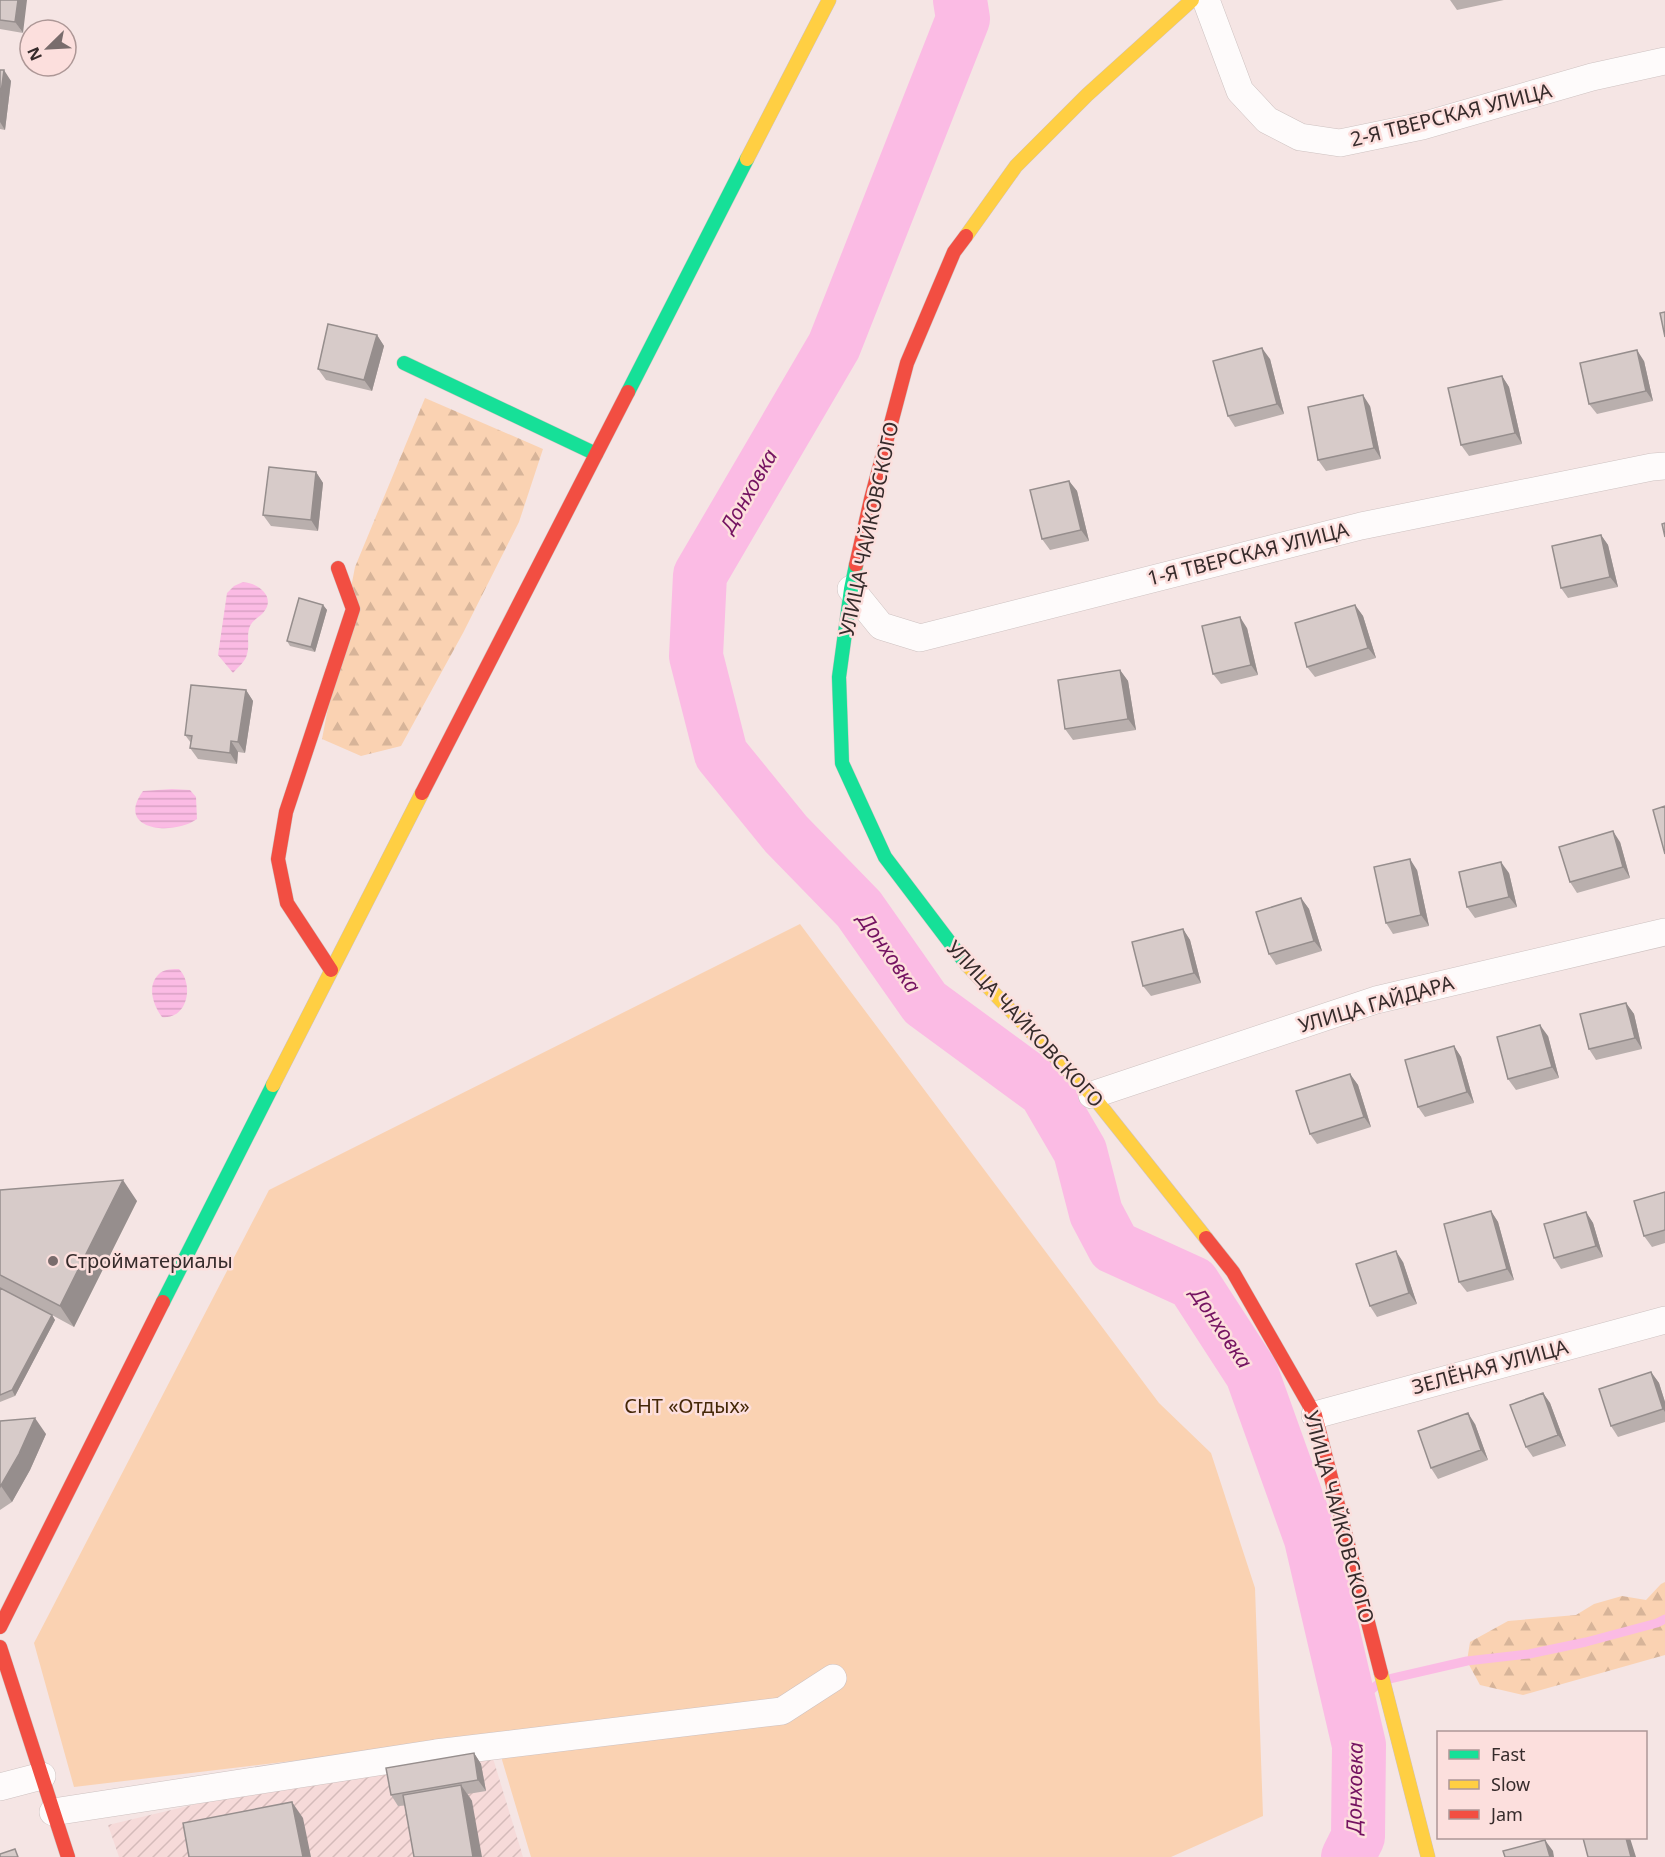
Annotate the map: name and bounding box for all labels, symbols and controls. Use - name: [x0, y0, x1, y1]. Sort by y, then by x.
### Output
- north arrow: [18, 18, 78, 78]
- text: N: [22, 44, 47, 65]
- street label: 2-Я ТВЕРСКАЯ УЛИЦА: [1347, 76, 1554, 153]
- street label: УЛИЦА ЧАЙКОВСКОГО: [833, 419, 904, 639]
- water label: Донховка: [712, 444, 783, 539]
- street label: 1-Я ТВЕРСКАЯ УЛИЦА: [1144, 515, 1351, 592]
- water label: Донховка: [851, 905, 928, 998]
- street label: УЛИЦА ЧАЙКОВСКОГО: [941, 934, 1110, 1113]
- street label: УЛИЦА ГАЙДАРА: [1295, 968, 1457, 1039]
- place label: Стройматериалы: [65, 1247, 233, 1274]
- marker: Стройматериалы: [46, 1254, 60, 1268]
- water label: Донховка: [1183, 1280, 1259, 1374]
- street label: ЗЕЛЁНАЯ УЛИЦА: [1409, 1333, 1571, 1400]
- park label: СНТ «Отдых»: [624, 1392, 750, 1419]
- street label: УЛИЦА ЧАЙКОВСКОГО: [1298, 1408, 1381, 1626]
- legend: [1437, 1731, 1647, 1839]
- water label: Донховка: [1339, 1742, 1369, 1836]
- text: Fast: [1491, 1742, 1526, 1766]
- text: Slow: [1491, 1772, 1530, 1796]
- text: Jam: [1489, 1802, 1523, 1826]

